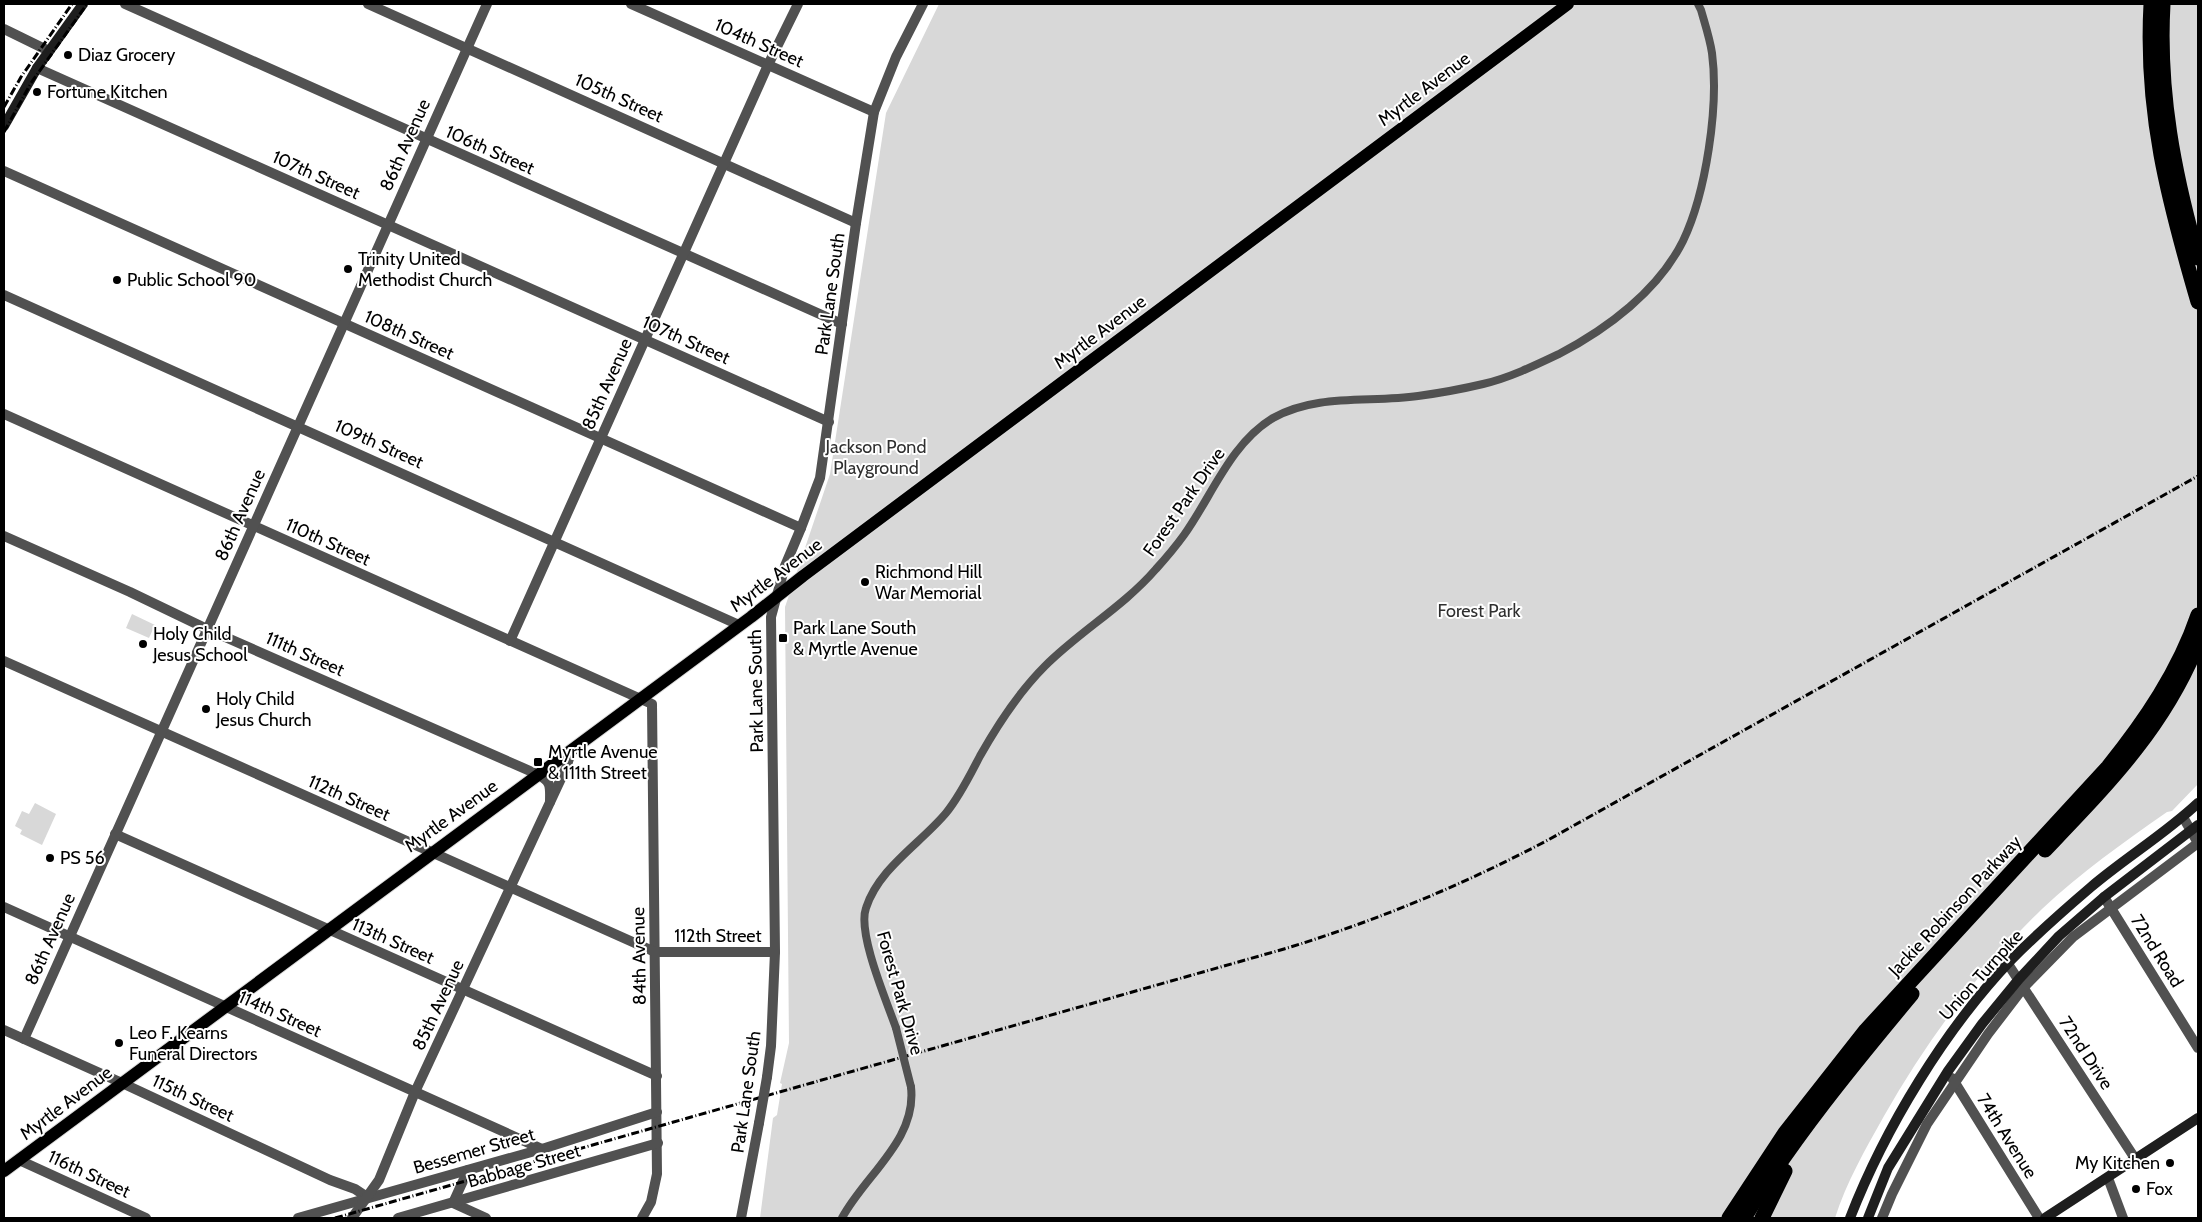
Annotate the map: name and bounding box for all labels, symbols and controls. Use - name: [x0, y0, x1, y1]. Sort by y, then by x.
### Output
- street label: 104th Street: [711, 14, 807, 72]
- place label: Diaz Grocery: [78, 44, 175, 66]
- street label: Myrtle Avenue: [1374, 47, 1474, 131]
- marker: Diaz Grocery: [62, 49, 74, 61]
- street label: 105th Street: [571, 69, 667, 127]
- place label: Fortune Kitchen: [47, 81, 168, 103]
- marker: Fortune Kitchen: [31, 86, 43, 98]
- street label: 86th Avenue: [375, 96, 435, 194]
- street label: 106th Street: [442, 121, 538, 179]
- street label: 107th Street: [269, 146, 363, 204]
- street label: Park Lane South: [811, 231, 849, 357]
- place label: Trinity United Methodist Church: [358, 248, 492, 291]
- marker: Trinity United Methodist Church: [342, 263, 354, 275]
- place label: Public School 90: [127, 269, 256, 291]
- marker: Public School 90: [111, 274, 123, 286]
- street label: Myrtle Avenue: [1050, 290, 1150, 374]
- street label: 108th Street: [361, 306, 457, 364]
- street label: 107th Street: [639, 311, 733, 369]
- street label: 85th Avenue: [577, 335, 637, 433]
- street label: 109th Street: [331, 415, 427, 473]
- park label: Jackson Pond Playground: [825, 436, 926, 479]
- street label: Forest Park Drive: [1138, 443, 1230, 561]
- street label: 86th Avenue: [210, 466, 270, 564]
- street label: 110th Street: [282, 514, 374, 570]
- street label: Myrtle Avenue: [726, 533, 826, 617]
- place label: Richmond Hill War Memorial: [875, 561, 983, 604]
- marker: Richmond Hill War Memorial: [859, 576, 871, 588]
- park label: Forest Park: [1437, 600, 1522, 622]
- place label: Park Lane South & Myrtle Avenue: [793, 617, 918, 660]
- place label: Holy Child Jesus School: [152, 623, 248, 666]
- street label: 111th Street: [262, 627, 348, 681]
- street label: Park Lane South: [744, 629, 768, 753]
- marker: Park Lane South & Myrtle Avenue: [777, 632, 789, 644]
- marker: Holy Child Jesus School: [137, 638, 149, 650]
- place label: Holy Child Jesus Church: [215, 688, 312, 731]
- marker: Holy Child Jesus Church: [200, 703, 212, 715]
- place label: Myrtle Avenue & 111th Street: [548, 741, 658, 784]
- marker: Myrtle Avenue & 111th Street: [532, 756, 544, 768]
- street label: 112th Street: [305, 770, 393, 826]
- street label: Myrtle Avenue: [400, 775, 502, 857]
- street label: Jackie Robinson Parkway: [1883, 831, 2026, 982]
- place label: PS 56: [60, 847, 105, 869]
- marker: PS 56: [44, 852, 56, 864]
- street label: 86th Avenue: [20, 890, 80, 988]
- street label: 84th Avenue: [627, 907, 651, 1005]
- street label: 72nd Road: [2126, 911, 2188, 991]
- street label: 113th Street: [349, 913, 437, 969]
- street label: 112th Street: [674, 925, 762, 947]
- street label: Union Turnpike: [1934, 925, 2028, 1025]
- street label: Forest Park Drive: [872, 929, 928, 1057]
- street label: 85th Avenue: [407, 956, 469, 1054]
- street label: 114th Street: [235, 986, 325, 1042]
- street label: 72nd Drive: [2054, 1012, 2118, 1094]
- place label: Leo F. Kearns Funeral Directors: [129, 1022, 258, 1065]
- street label: Park Lane South: [727, 1029, 765, 1155]
- marker: Leo F. Kearns Funeral Directors: [113, 1037, 125, 1049]
- street label: Myrtle Avenue: [16, 1061, 116, 1145]
- street label: 115th Street: [149, 1070, 237, 1126]
- street label: 74th Avenue: [1972, 1090, 2042, 1182]
- street label: Bessemer Street: [411, 1123, 537, 1179]
- street label: Babbage Street: [465, 1139, 583, 1193]
- street label: 116th Street: [44, 1145, 134, 1203]
- place label: My Kitchen: [2075, 1152, 2160, 1174]
- marker: My Kitchen: [2164, 1157, 2176, 1169]
- place label: Fox: [2146, 1178, 2173, 1200]
- marker: Fox: [2130, 1183, 2142, 1195]

